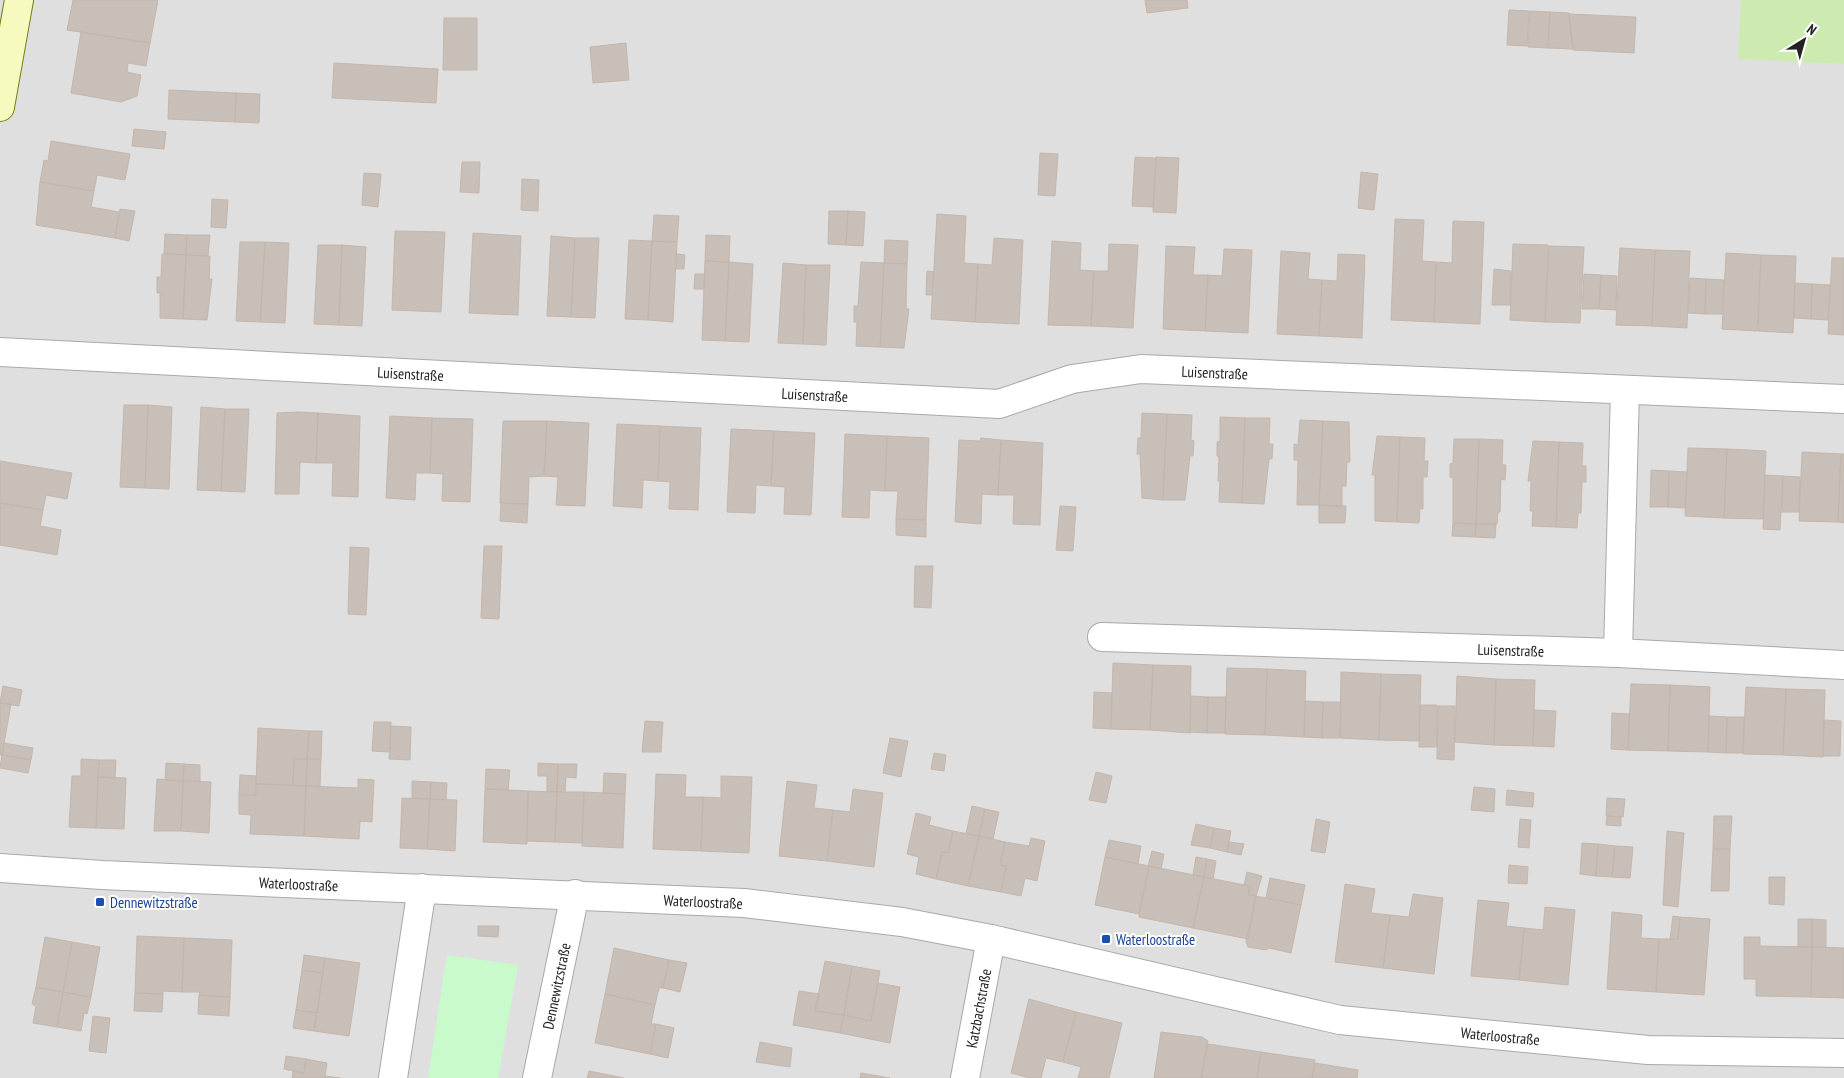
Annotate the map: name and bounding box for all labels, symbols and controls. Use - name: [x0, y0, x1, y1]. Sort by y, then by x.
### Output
- north arrow: [1779, 15, 1829, 65]
- text: N: [1803, 20, 1820, 39]
- street label: Luisenstraße: [1181, 361, 1248, 383]
- street label: Luisenstraße: [377, 362, 444, 385]
- street label: Luisenstraße: [781, 383, 849, 406]
- street label: Luisenstraße: [1477, 639, 1544, 660]
- street label: Waterloostraße: [259, 872, 339, 895]
- street label: Waterloostraße: [663, 890, 743, 912]
- place label: Dennewitzstraße: [110, 893, 198, 912]
- marker: Dennewitzstraße: [94, 896, 106, 908]
- place label: Waterloostraße: [1116, 930, 1195, 949]
- marker: Waterloostraße: [1100, 933, 1112, 945]
- street label: Dennewitzstraße: [538, 941, 574, 1031]
- street label: Katzbachstraße: [961, 967, 995, 1049]
- street label: Waterloostraße: [1460, 1022, 1541, 1049]

